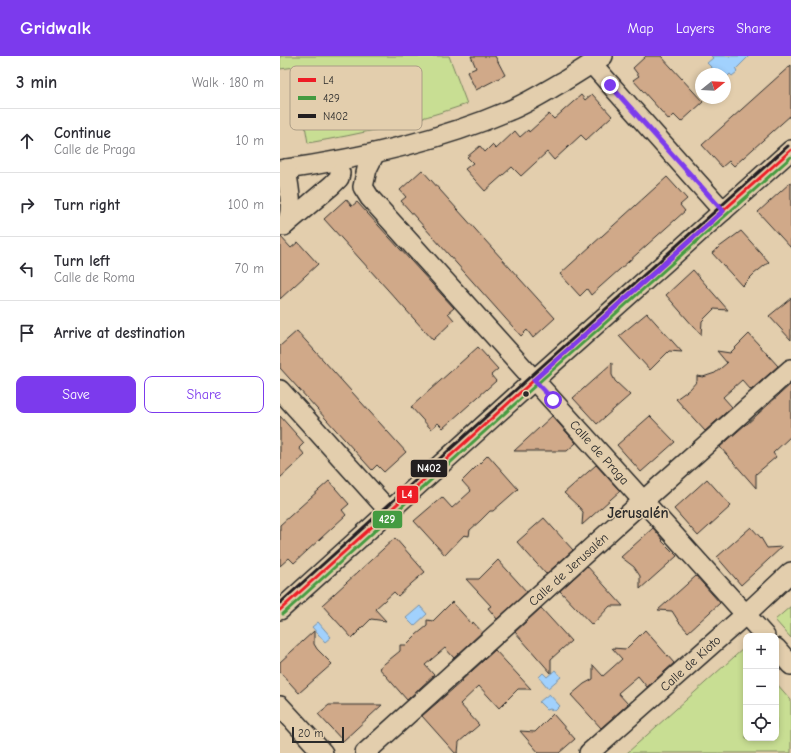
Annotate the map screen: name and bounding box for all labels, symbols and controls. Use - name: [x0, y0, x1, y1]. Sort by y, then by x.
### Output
- text: Gridwalk: [20, 17, 91, 39]
- text: Map: [627, 20, 654, 37]
- text: Layers: [676, 20, 714, 37]
- text: Share: [736, 20, 771, 37]
- legend: [290, 66, 422, 130]
- north arrow: [695, 68, 731, 104]
- text: 3 min: [16, 73, 57, 92]
- text: L4: [323, 74, 334, 87]
- text: Walk · 180 m: [192, 75, 264, 90]
- route end: [601, 76, 619, 94]
- text: 429: [323, 92, 340, 105]
- text: N402: [323, 110, 348, 123]
- text: Continue: [54, 124, 111, 142]
- icon: ahead: [16, 130, 38, 152]
- text: 10 m: [236, 133, 264, 148]
- text: Calle de Praga: [54, 142, 135, 157]
- icon: right: [16, 194, 38, 216]
- text: Turn right: [54, 196, 120, 214]
- text: 100 m: [228, 197, 264, 212]
- text: Turn left: [54, 252, 110, 270]
- icon: left: [16, 258, 38, 280]
- text: 70 m: [235, 261, 264, 276]
- text: Calle de Roma: [54, 270, 135, 285]
- icon: arrive: [16, 322, 38, 344]
- text: Arrive at destination: [54, 324, 185, 342]
- button: Save: [16, 376, 136, 413]
- button: Share: [144, 376, 264, 413]
- unlabelled marker: [521, 389, 531, 399]
- route start: [544, 391, 562, 409]
- street label: Calle de Praga: [567, 417, 632, 488]
- line badge: N402: [410, 459, 448, 478]
- text: N402: [417, 462, 442, 475]
- line badge: L4: [396, 485, 419, 504]
- text: L4: [402, 488, 412, 501]
- district label: Jerusalén: [607, 504, 669, 522]
- line badge: 429: [372, 510, 403, 529]
- text: 429: [379, 513, 395, 526]
- street label: Calle de Jerusalén: [525, 530, 611, 609]
- street label: Calle de Kioto: [657, 632, 724, 694]
- map controls: [743, 633, 779, 741]
- button: +: [743, 633, 779, 669]
- button: −: [743, 669, 779, 705]
- button: locate: [743, 705, 779, 741]
- scale bar: [292, 725, 344, 744]
- text: 20 m: [298, 727, 323, 740]

